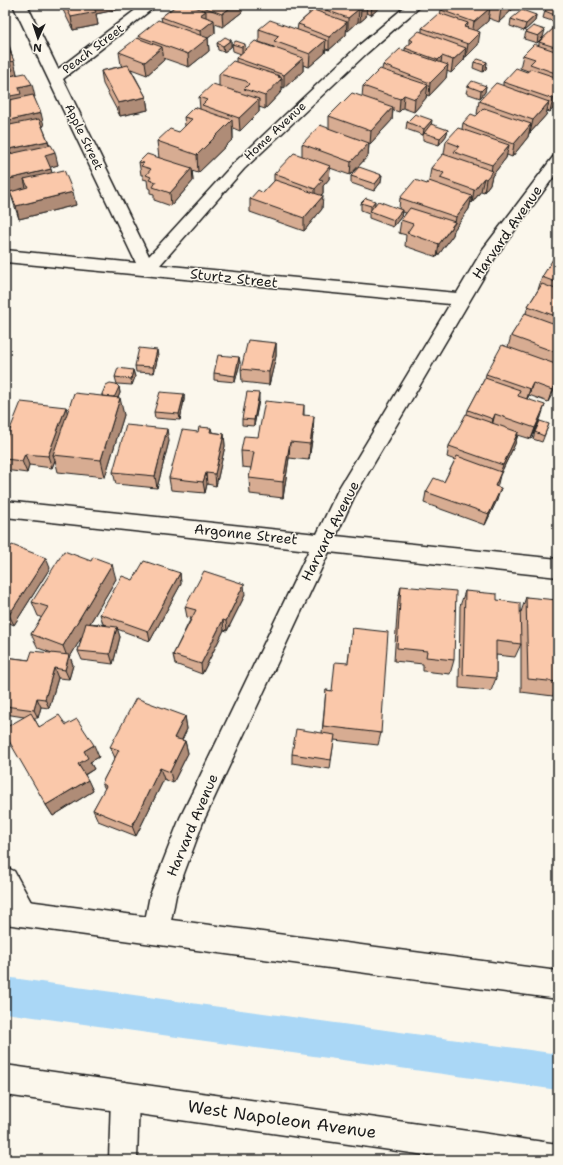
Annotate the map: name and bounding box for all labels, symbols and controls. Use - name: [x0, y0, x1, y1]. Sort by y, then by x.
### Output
- north arrow: [18, 18, 58, 58]
- street label: Peach Street: [59, 21, 127, 77]
- text: N: [32, 40, 42, 55]
- street label: Home Avenue: [241, 98, 310, 164]
- street label: Apple Street: [61, 101, 107, 173]
- street label: Harvard Avenue: [468, 182, 546, 282]
- street label: Sturtz Street: [189, 264, 279, 292]
- street label: Harvard Avenue: [297, 478, 363, 584]
- street label: Argonne Street: [193, 520, 299, 548]
- street label: Harvard Avenue: [162, 771, 222, 879]
- street label: West Napoleon Avenue: [186, 1095, 378, 1143]

